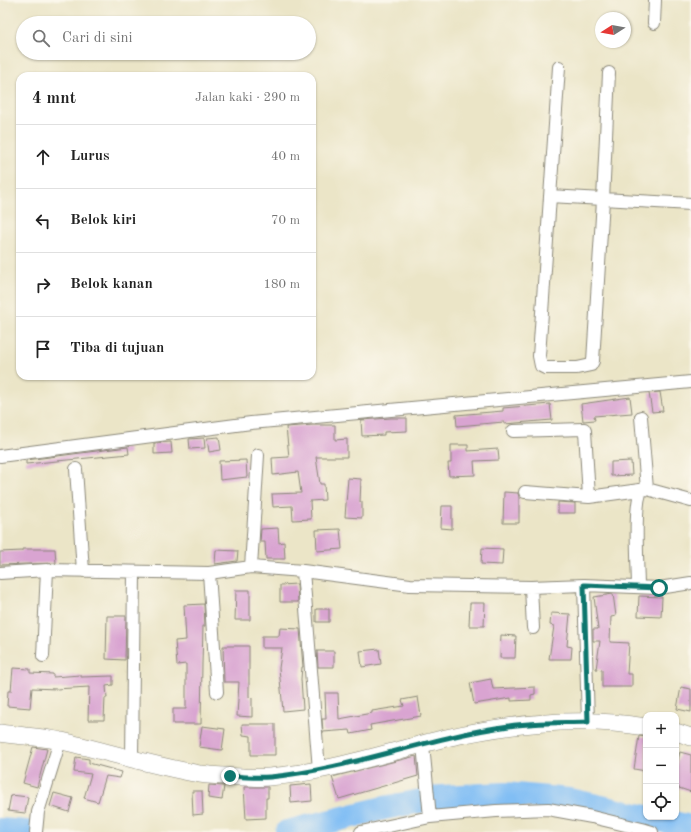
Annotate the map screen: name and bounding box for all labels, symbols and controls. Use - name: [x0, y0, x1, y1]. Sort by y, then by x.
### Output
- north arrow: [595, 12, 631, 48]
- search box: [16, 16, 316, 60]
- icon: search: [30, 27, 52, 49]
- text: Cari di sini: [62, 31, 133, 46]
- text: 4 mnt: [32, 90, 76, 107]
- text: Jalan kaki · 290 m: [195, 91, 300, 104]
- icon: ahead: [32, 146, 54, 168]
- text: Lurus: [70, 149, 110, 164]
- text: 40 m: [271, 150, 300, 163]
- icon: left: [32, 210, 54, 232]
- text: Belok kiri: [70, 213, 136, 228]
- text: 70 m: [271, 214, 300, 227]
- icon: right: [32, 274, 54, 296]
- text: Belok kanan: [70, 277, 153, 292]
- text: 180 m: [263, 278, 300, 291]
- icon: arrive: [32, 338, 54, 360]
- text: Tiba di tujuan: [70, 341, 164, 356]
- route start: [650, 579, 668, 597]
- map controls: [643, 712, 679, 820]
- button: +: [643, 712, 679, 748]
- button: −: [643, 748, 679, 784]
- route end: [221, 767, 239, 785]
- button: locate: [643, 784, 679, 820]

